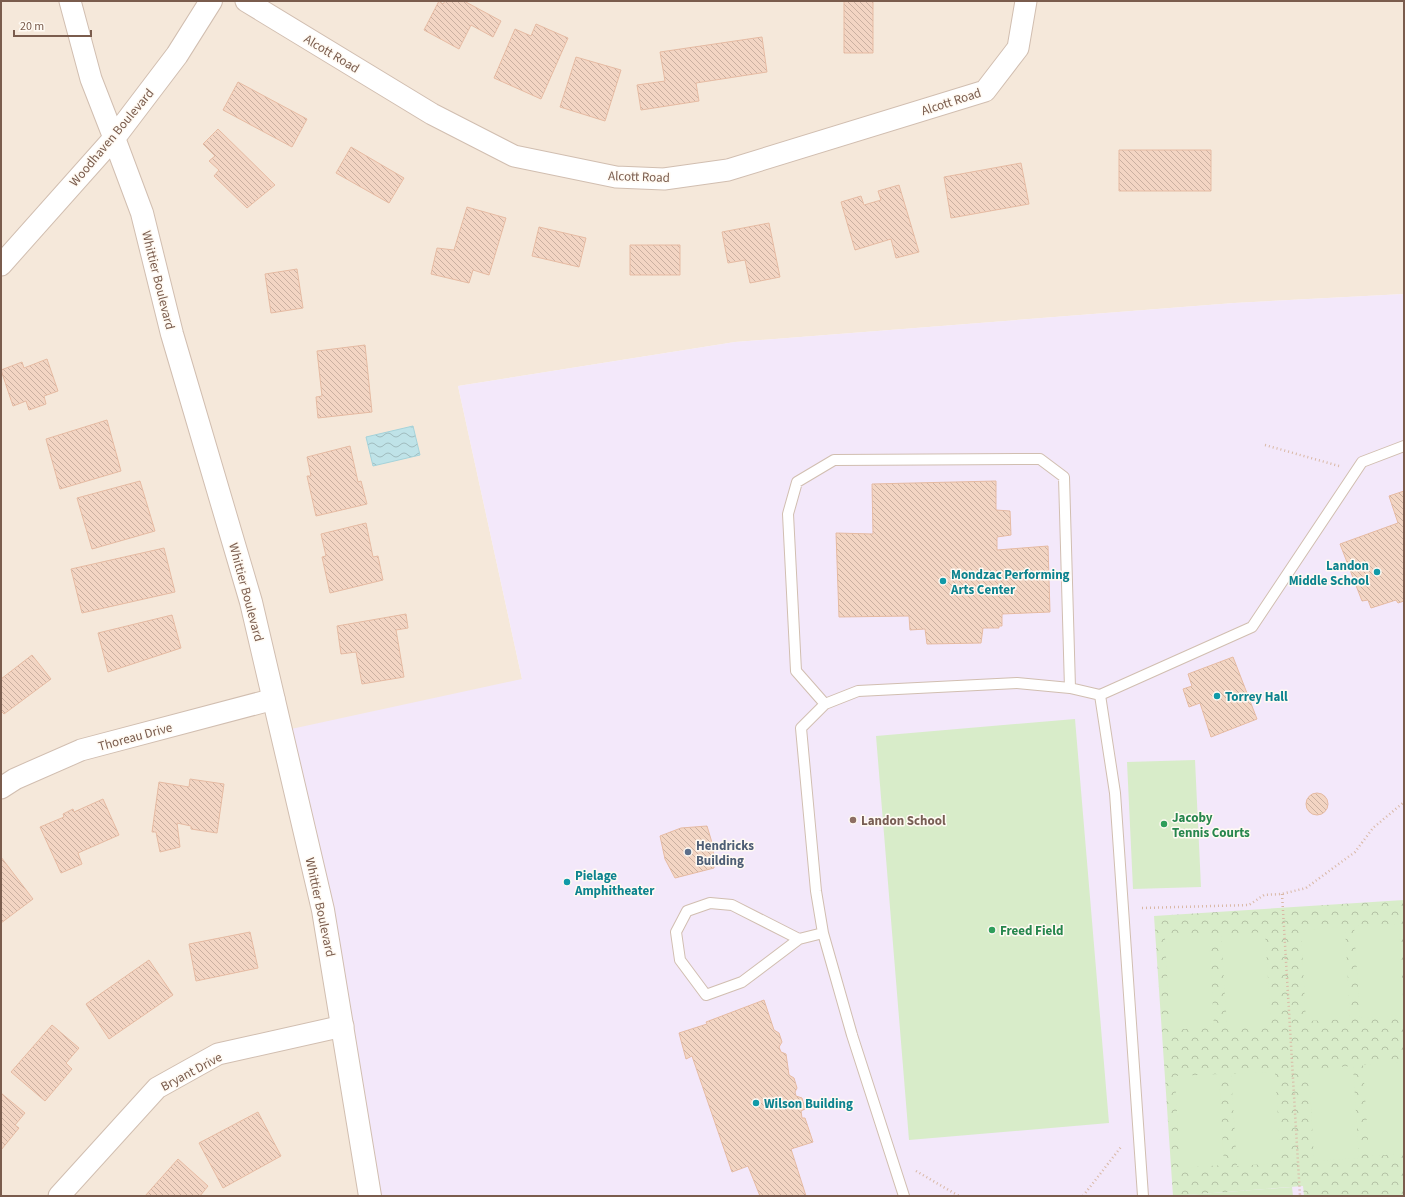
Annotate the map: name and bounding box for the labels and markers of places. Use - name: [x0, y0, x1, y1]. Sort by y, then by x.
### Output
- place label: Landon Middle School: [1289, 557, 1369, 590]
- place label: Mondzac Performing Arts Center: [950, 566, 1070, 599]
- marker: Landon Middle School: [1372, 567, 1382, 577]
- marker: Mondzac Performing Arts Center: [938, 576, 948, 586]
- place label: Torrey Hall: [1225, 688, 1288, 706]
- marker: Torrey Hall: [1212, 691, 1222, 701]
- place label: Jacoby Tennis Courts: [1172, 809, 1250, 842]
- place label: Landon School: [861, 812, 946, 830]
- marker: Landon School: [848, 815, 858, 825]
- marker: Jacoby Tennis Courts: [1159, 819, 1169, 829]
- place label: Hendricks Building: [696, 837, 754, 870]
- marker: Hendricks Building: [683, 847, 693, 857]
- place label: Pielage Amphitheater: [574, 867, 655, 900]
- marker: Pielage Amphitheater: [562, 877, 572, 887]
- place label: Freed Field: [1000, 922, 1063, 940]
- marker: Freed Field: [987, 925, 997, 935]
- place label: Wilson Building: [764, 1095, 853, 1113]
- marker: Wilson Building: [751, 1098, 761, 1108]

